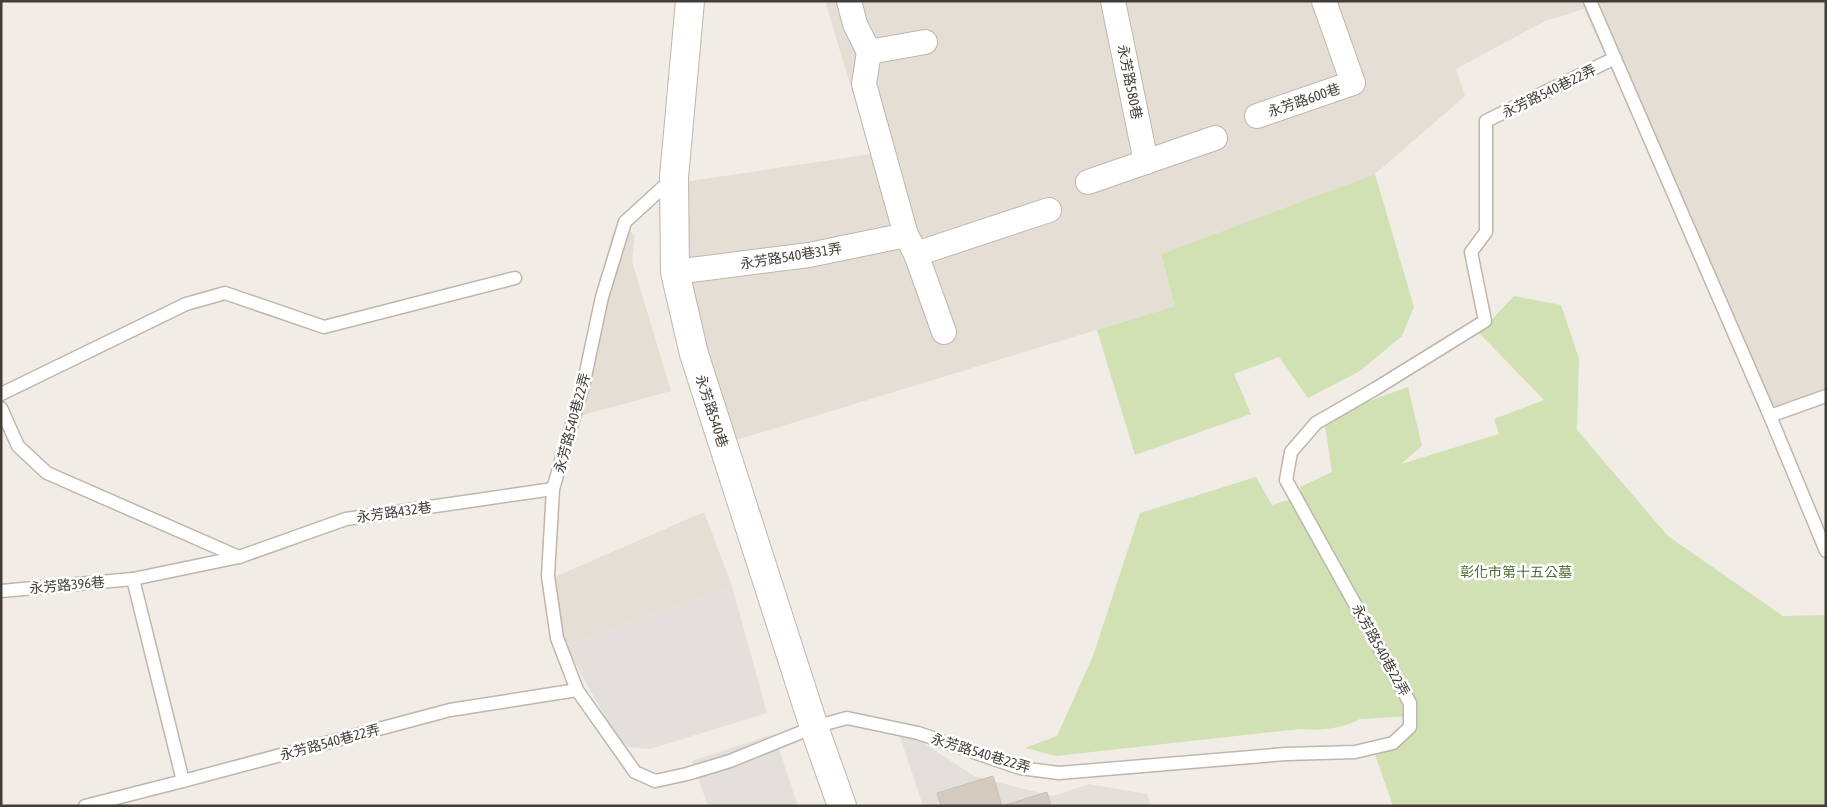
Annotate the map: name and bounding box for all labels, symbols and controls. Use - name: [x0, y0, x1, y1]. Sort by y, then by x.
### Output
- street label: 永芳路580巷: [1115, 43, 1145, 121]
- street label: 永芳路540巷22弄: [1499, 61, 1599, 121]
- street label: 永芳路600巷: [1266, 80, 1342, 120]
- street label: 永芳路540巷31弄: [739, 240, 843, 272]
- street label: 永芳路540巷22弄: [551, 371, 593, 475]
- street label: 永芳路540巷: [693, 373, 731, 449]
- street label: 永芳路432巷: [355, 499, 433, 525]
- park label: 彰化市第十五公墓: [1460, 564, 1572, 580]
- street label: 永芳路396巷: [29, 574, 105, 596]
- street label: 永芳路540巷22弄: [1349, 601, 1413, 699]
- street label: 永芳路540巷22弄: [278, 721, 382, 763]
- street label: 永芳路540巷22弄: [929, 730, 1033, 776]

